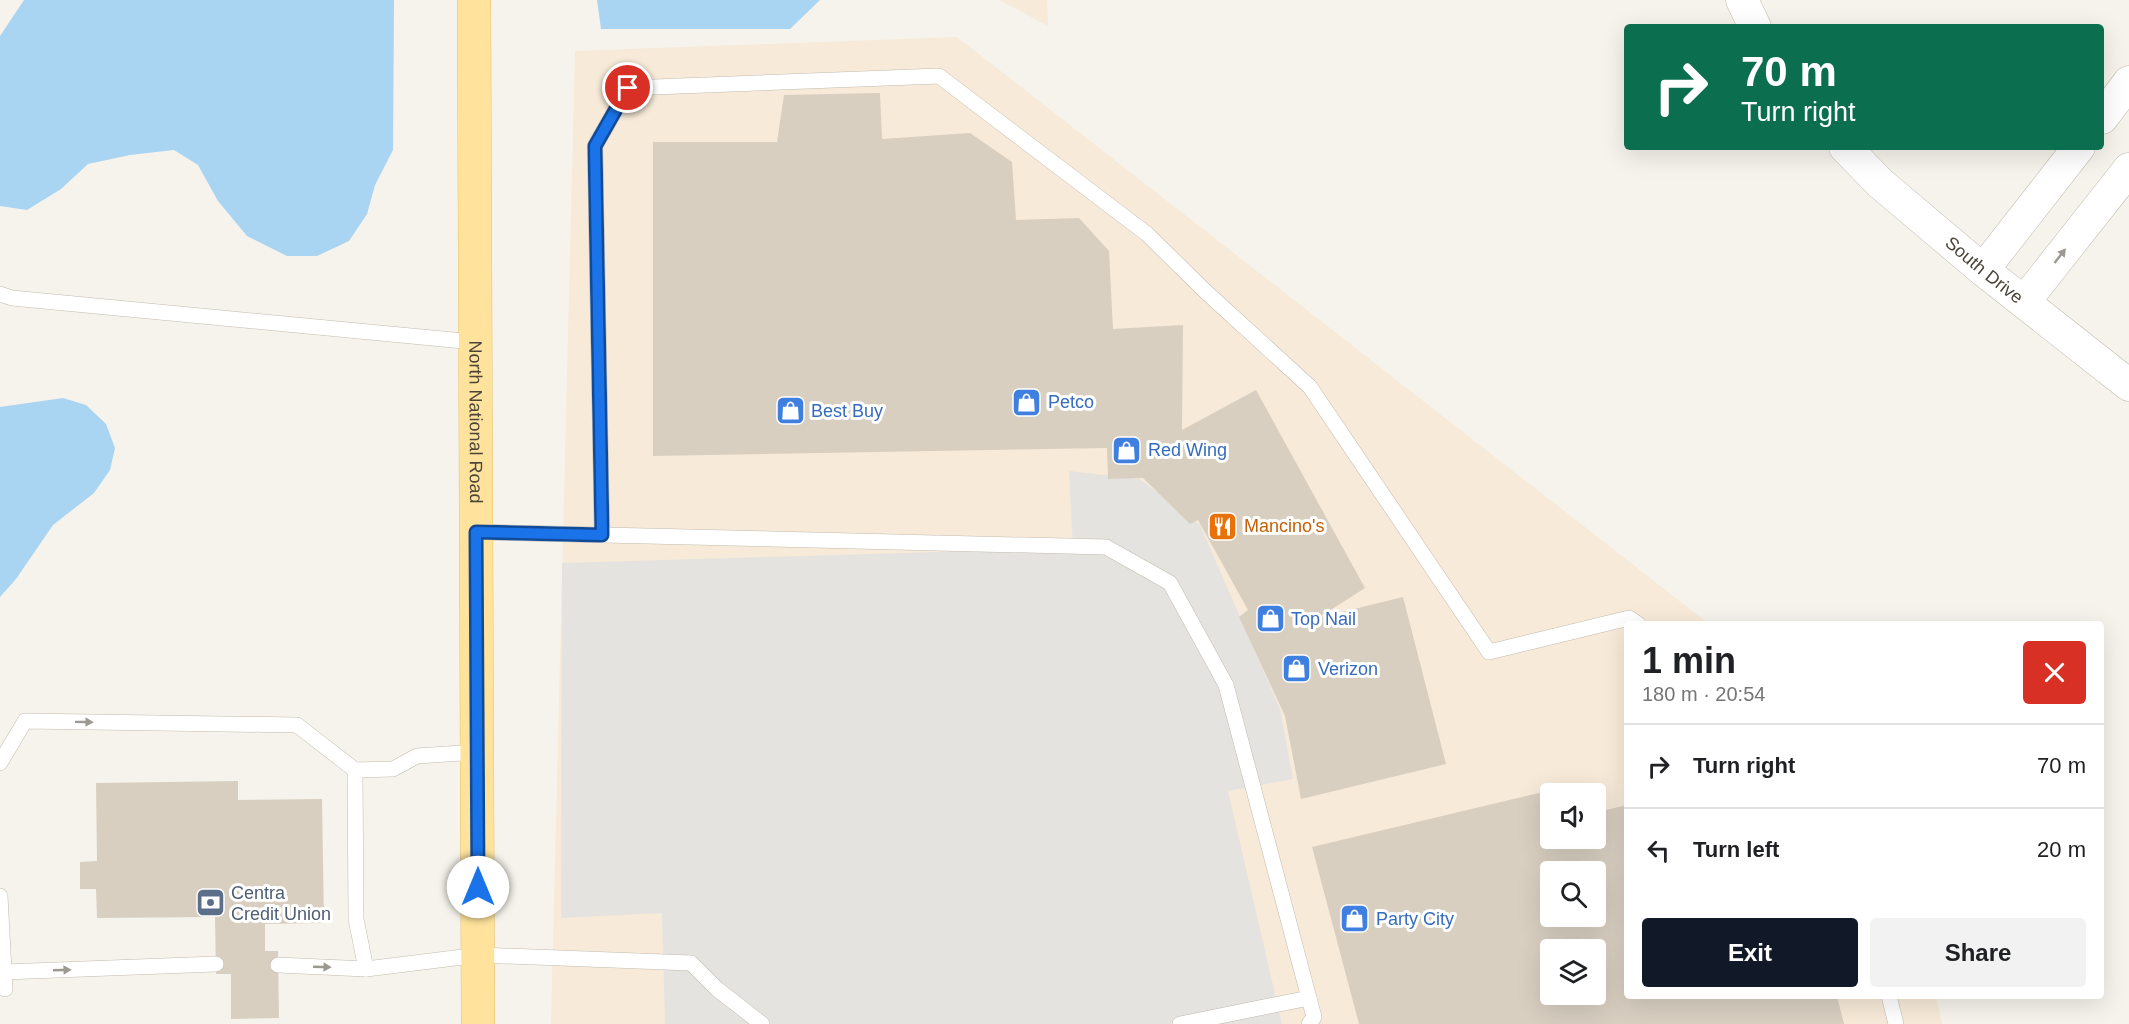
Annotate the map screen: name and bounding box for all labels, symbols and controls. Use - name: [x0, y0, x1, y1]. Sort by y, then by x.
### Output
- icon: right: [1642, 48, 1720, 126]
- text: 70 m: [1741, 48, 1837, 95]
- pin: [602, 62, 653, 113]
- icon: arrive: [611, 71, 644, 104]
- text: Turn right: [1741, 97, 1856, 127]
- street label: South Drive: [1941, 233, 2027, 308]
- one-way arrow: [2053, 249, 2066, 264]
- street label: North National Road: [465, 340, 486, 504]
- shop icon: Petco: [1011, 386, 1043, 418]
- place label: Petco: [1048, 392, 1094, 412]
- shop icon: Best Buy: [774, 395, 806, 427]
- place label: Best Buy: [811, 401, 883, 421]
- shop icon: Red Wing: [1111, 434, 1143, 466]
- place label: Red Wing: [1148, 440, 1227, 460]
- restaurant icon: Mancino's: [1207, 510, 1239, 542]
- place label: Mancino's: [1244, 516, 1324, 536]
- shop icon: Top Nail: [1254, 603, 1286, 635]
- place label: Top Nail: [1291, 609, 1356, 629]
- text: 1 min: [1642, 640, 1736, 681]
- button: close: [2023, 641, 2086, 704]
- shop icon: Verizon: [1281, 653, 1313, 685]
- place label: Verizon: [1318, 659, 1378, 679]
- text: 180 m · 20:54: [1642, 683, 1765, 705]
- one-way arrow: [74, 717, 93, 727]
- icon: right: [1642, 750, 1675, 783]
- text: Turn right: [1693, 753, 1795, 778]
- text: 70 m: [2037, 753, 2086, 778]
- map controls: [1540, 783, 1606, 1005]
- button: sound: [1540, 783, 1606, 849]
- icon: left: [1642, 834, 1675, 867]
- text: Turn left: [1693, 837, 1779, 862]
- text: 20 m: [2037, 837, 2086, 862]
- position arrow: [446, 855, 510, 919]
- button: search: [1540, 861, 1606, 927]
- place label: Centra Credit Union: [231, 883, 331, 924]
- bank icon: Centra Credit Union: [194, 887, 226, 919]
- shop icon: Party City: [1339, 903, 1371, 935]
- place label: Party City: [1376, 909, 1454, 929]
- button: Exit: [1642, 918, 1858, 987]
- button: Share: [1870, 918, 2086, 987]
- button: layers: [1540, 939, 1606, 1005]
- one-way arrow: [312, 962, 331, 972]
- one-way arrow: [53, 965, 72, 974]

